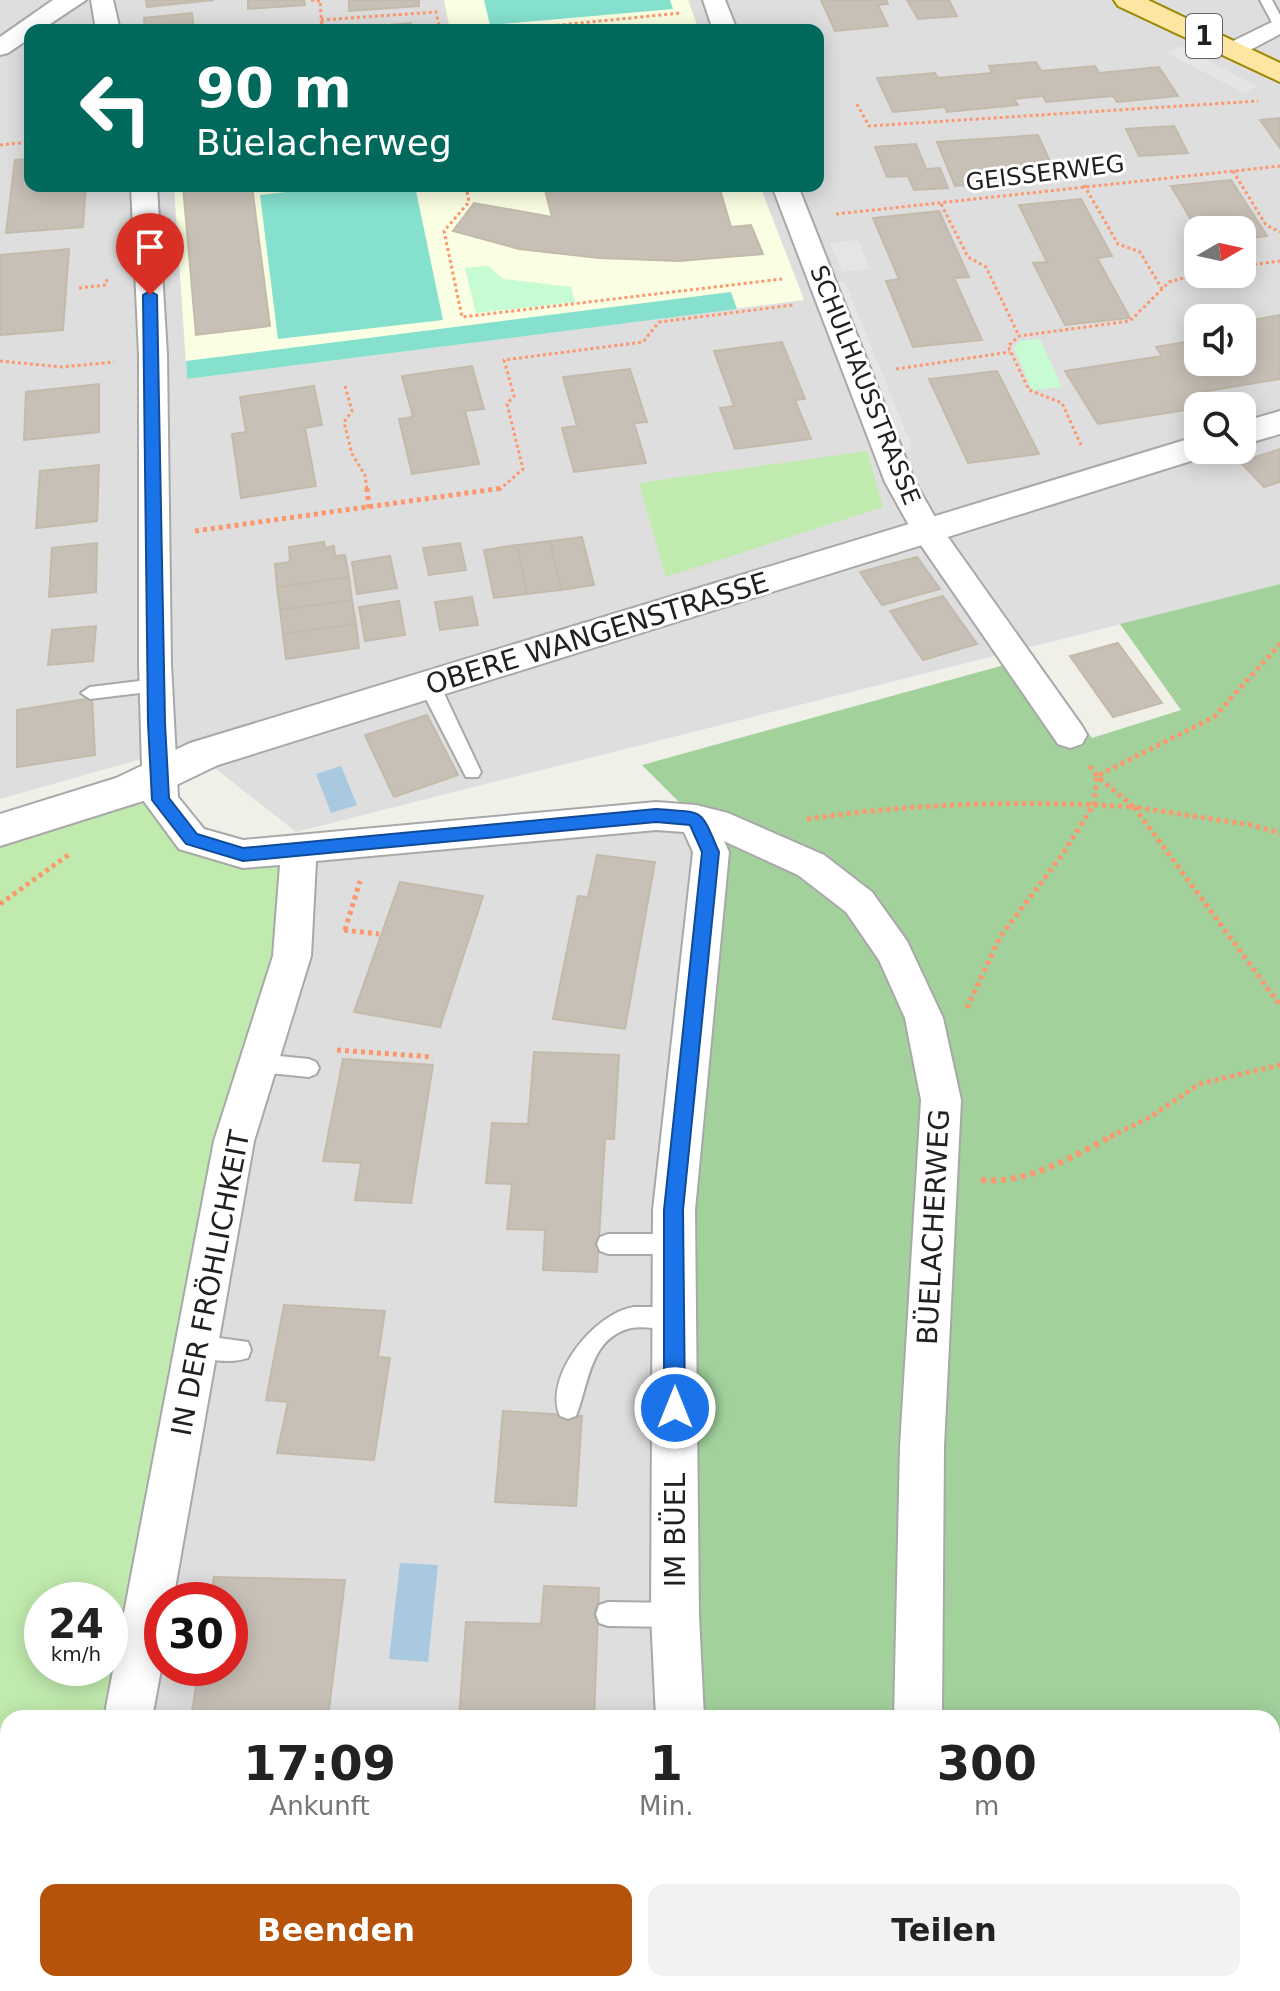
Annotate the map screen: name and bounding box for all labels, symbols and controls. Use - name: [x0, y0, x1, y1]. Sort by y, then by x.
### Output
- road number: 1: [1186, 14, 1222, 58]
- text: 90 m: [196, 55, 352, 120]
- icon: left: [64, 56, 168, 160]
- text: Büelacherweg: [196, 122, 452, 163]
- street label: GEISSERWEG: [964, 149, 1126, 197]
- pin: [116, 213, 184, 295]
- north arrow: [1184, 216, 1256, 288]
- map controls: [1184, 216, 1256, 464]
- icon: arrive: [128, 225, 172, 269]
- street label: SCHULHAUSSTRASSE: [804, 261, 926, 509]
- button: sound: [1184, 304, 1256, 376]
- button: search: [1184, 392, 1256, 464]
- street label: OBERE WANGENSTRASSE: [422, 565, 773, 701]
- street label: BÜELACHERWEG: [910, 1108, 956, 1346]
- street label: IN DER FRÖHLICHKEIT: [164, 1127, 256, 1439]
- position arrow: [633, 1366, 717, 1450]
- street label: IM BÜEL: [658, 1472, 692, 1587]
- speed limit sign: 30: [144, 1582, 248, 1686]
- text: 24: [48, 1601, 104, 1647]
- text: km/h: [51, 1642, 101, 1666]
- text: 17:09: [243, 1735, 396, 1791]
- text: 1: [650, 1735, 683, 1791]
- text: 300: [937, 1735, 1037, 1791]
- text: Ankunft: [269, 1791, 370, 1821]
- text: Min.: [639, 1791, 693, 1821]
- text: m: [974, 1791, 999, 1821]
- button: Beenden: [40, 1884, 632, 1976]
- button: Teilen: [648, 1884, 1240, 1976]

